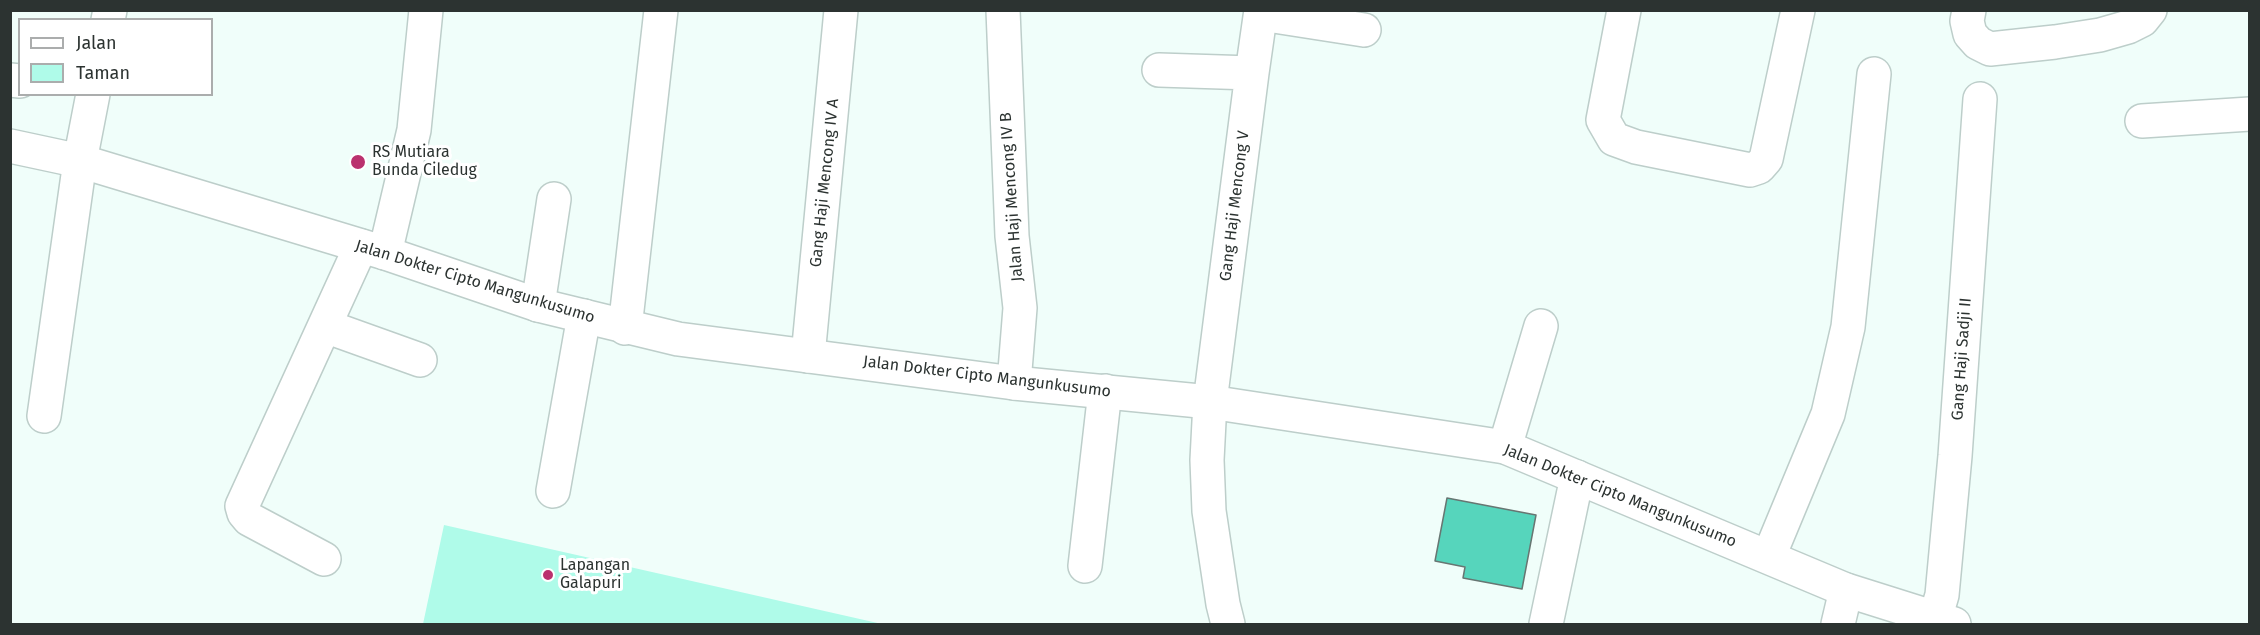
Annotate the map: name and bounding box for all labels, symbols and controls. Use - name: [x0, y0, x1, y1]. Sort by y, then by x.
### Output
- legend: [18, 18, 213, 96]
- text: Jalan: [76, 32, 117, 54]
- text: Taman: [76, 62, 130, 84]
- street label: Gang Haji Mencong IV A: [807, 98, 843, 268]
- street label: Jalan Haji Mencong IV B: [997, 112, 1027, 282]
- street label: Gang Haji Mencong V: [1216, 130, 1254, 282]
- place label: RS Mutiara Bunda Ciledug: [372, 143, 477, 181]
- marker: RS Mutiara Bunda Ciledug: [349, 153, 367, 171]
- street label: Jalan Dokter Cipto Mangunkusumo: [353, 236, 597, 328]
- street label: Gang Haji Sadji II: [1948, 297, 1976, 421]
- street label: Jalan Dokter Cipto Mangunkusumo: [862, 352, 1112, 402]
- street label: Jalan Dokter Cipto Mangunkusumo: [1501, 440, 1739, 552]
- place label: Lapangan Galapuri: [560, 556, 630, 594]
- marker: Lapangan Galapuri: [541, 568, 555, 582]

